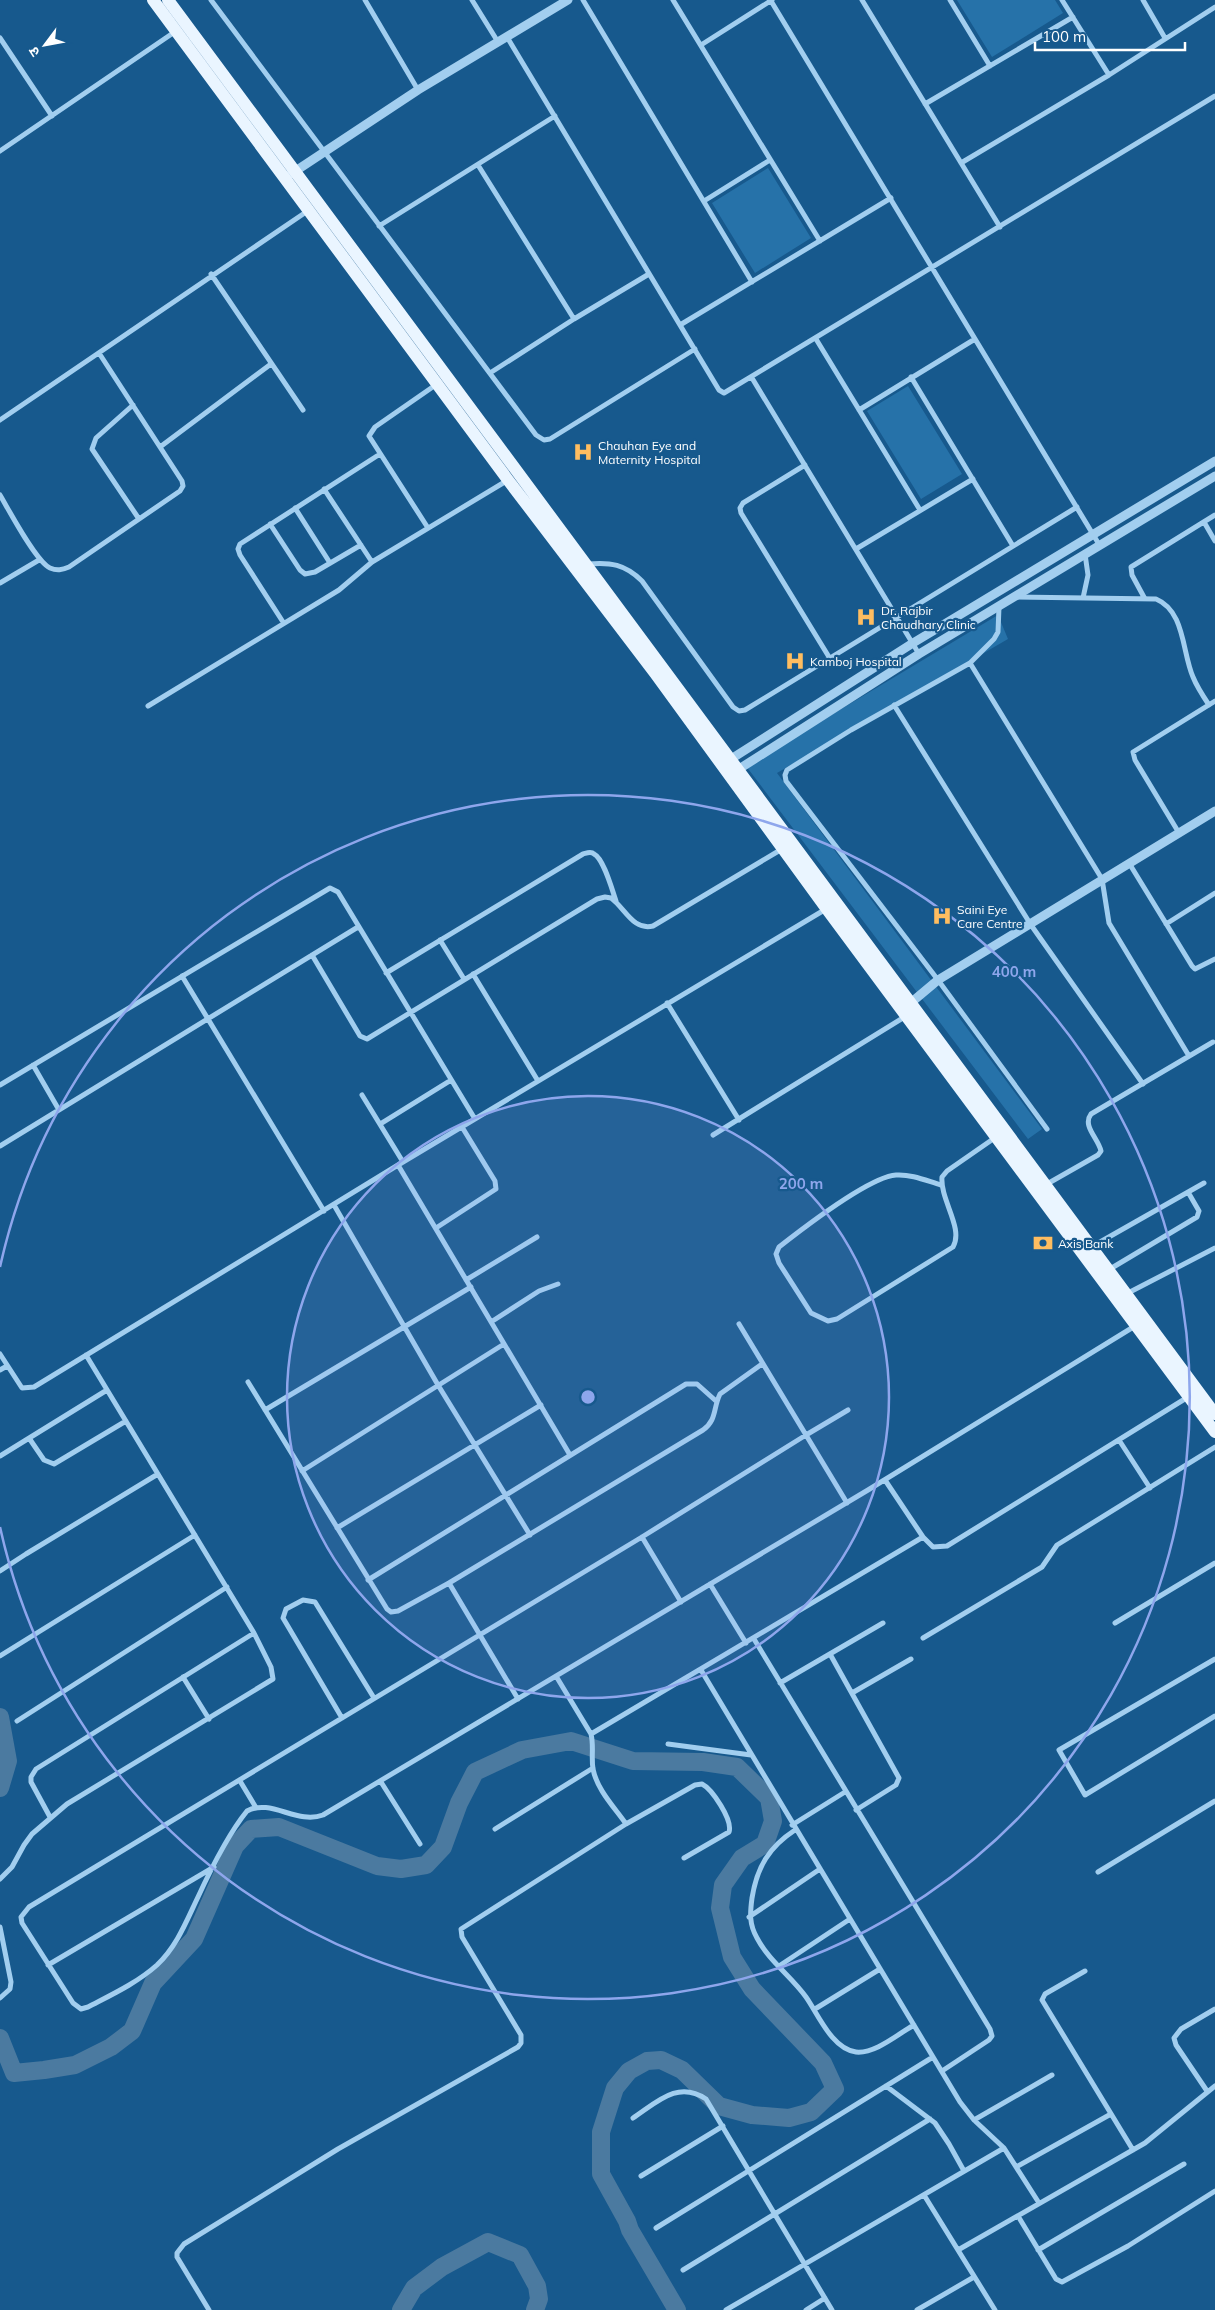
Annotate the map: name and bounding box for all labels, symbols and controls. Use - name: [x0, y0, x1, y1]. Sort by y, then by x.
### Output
- north arrow: [20, 20, 70, 70]
- scale bar: [1035, 20, 1185, 52]
- text: 100 m: [1042, 27, 1086, 46]
- text: उ: [24, 43, 44, 60]
- place label: Chauhan Eye and Maternity Hospital: [598, 438, 701, 467]
- hospital icon: Chauhan Eye and Maternity Hospital: [572, 441, 594, 463]
- place label: Dr. Rajbir Chaudhary Clinic: [881, 603, 976, 632]
- hospital icon: Dr. Rajbir Chaudhary Clinic: [855, 606, 877, 628]
- hospital icon: Kamboj Hospital: [784, 650, 806, 672]
- place label: Kamboj Hospital: [810, 654, 902, 669]
- place label: Saini Eye Care Centre: [957, 902, 1023, 931]
- hospital icon: Saini Eye Care Centre: [931, 905, 953, 927]
- text: 400 m: [992, 962, 1036, 981]
- text: 200 m: [779, 1174, 823, 1193]
- bank icon: Axis Bank: [1032, 1232, 1054, 1254]
- place label: Axis Bank: [1058, 1236, 1114, 1251]
- centre of rings: [579, 1388, 597, 1406]

